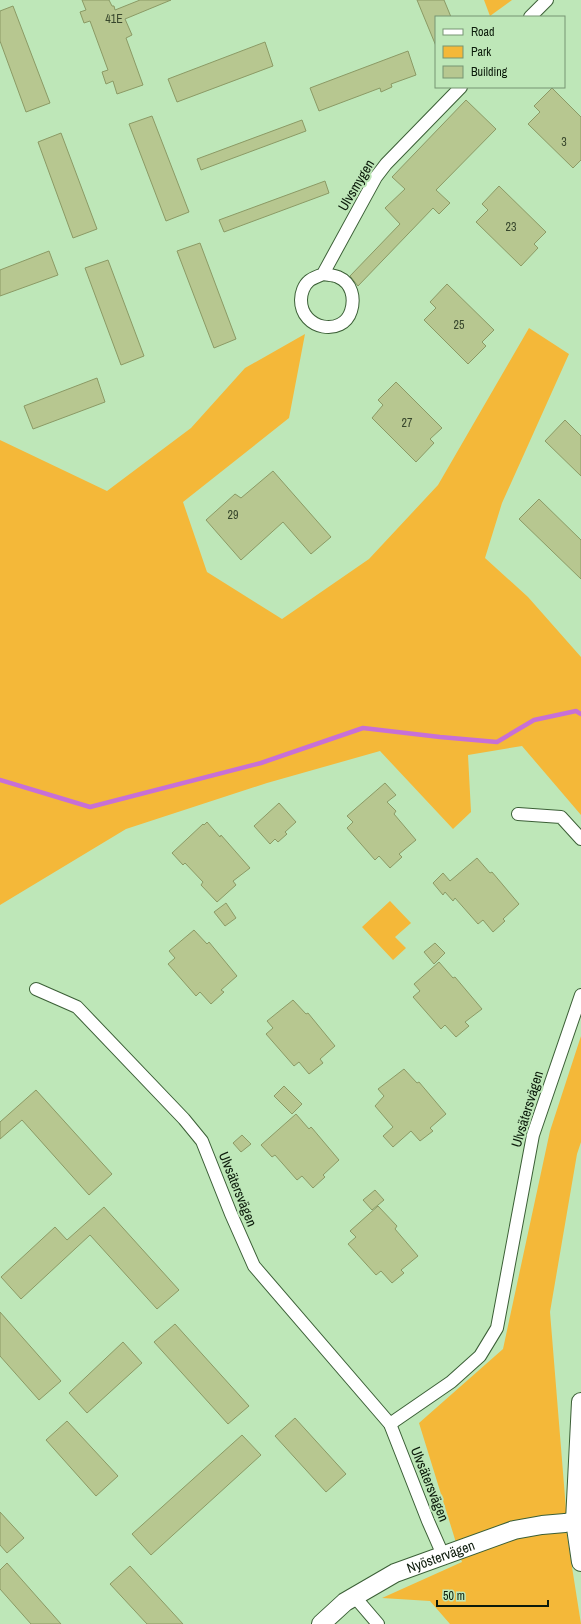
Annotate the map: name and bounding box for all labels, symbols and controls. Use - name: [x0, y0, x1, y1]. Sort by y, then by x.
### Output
- house number: 41E: [105, 11, 123, 27]
- legend: [435, 16, 565, 88]
- text: Road: [471, 24, 495, 40]
- text: Park: [471, 44, 491, 60]
- text: Building: [471, 64, 508, 80]
- house number: 3: [561, 134, 567, 150]
- street label: Ulvsmygen: [334, 156, 378, 214]
- house number: 23: [506, 219, 516, 235]
- house number: 25: [454, 317, 465, 333]
- house number: 27: [402, 415, 413, 431]
- house number: 29: [228, 507, 238, 523]
- street label: Ulvsätersvägen: [507, 1069, 547, 1149]
- street label: Ulvsätersvägen: [215, 1149, 261, 1229]
- street label: Ulvsätersvägen: [407, 1444, 453, 1524]
- street label: Nyöstervägen: [404, 1536, 477, 1577]
- scale bar: [437, 1582, 548, 1608]
- text: 50 m: [443, 1588, 465, 1604]

